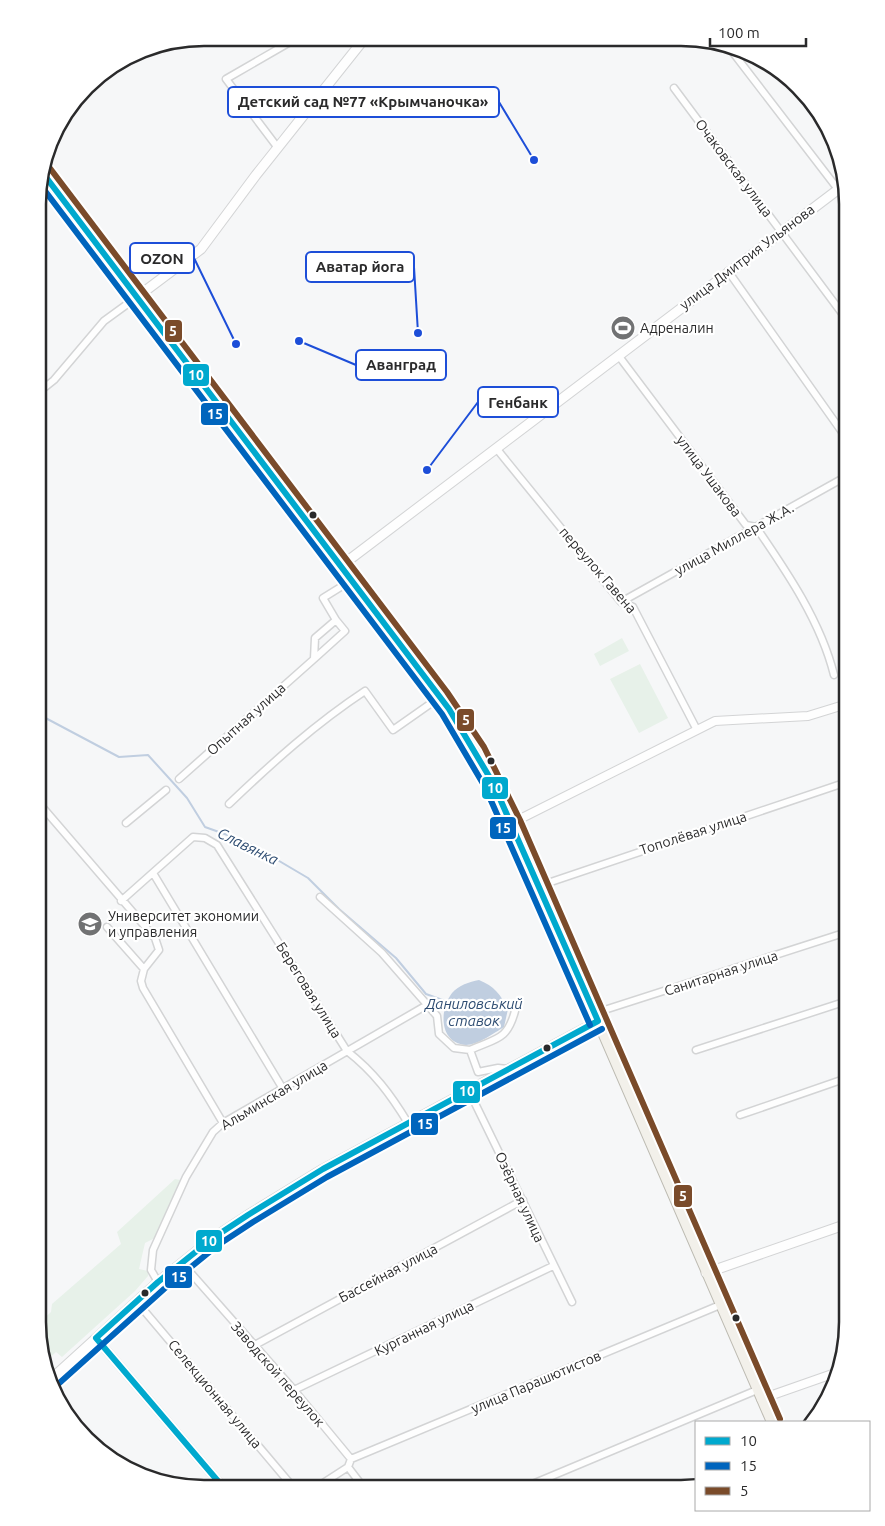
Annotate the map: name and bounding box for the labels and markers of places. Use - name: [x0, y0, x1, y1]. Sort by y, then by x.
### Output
- callout: Детский сад №77 «Крымчаночка»: [228, 87, 499, 117]
- callout: OZON: [130, 243, 194, 273]
- callout: Аватар йога: [306, 252, 414, 282]
- sports icon: Адреналин: [610, 315, 636, 341]
- place label: Адреналин: [640, 320, 714, 336]
- callout: Аванград: [356, 350, 446, 380]
- callout: Генбанк: [478, 387, 558, 417]
- unlabelled marker: [308, 510, 318, 520]
- unlabelled marker: [486, 756, 496, 766]
- place label: Университет экономии и управления: [108, 908, 259, 940]
- school or university icon: Университет экономии и управления: [77, 911, 103, 937]
- unlabelled marker: [542, 1043, 552, 1053]
- unlabelled marker: [140, 1288, 150, 1298]
- unlabelled marker: [731, 1313, 741, 1323]

